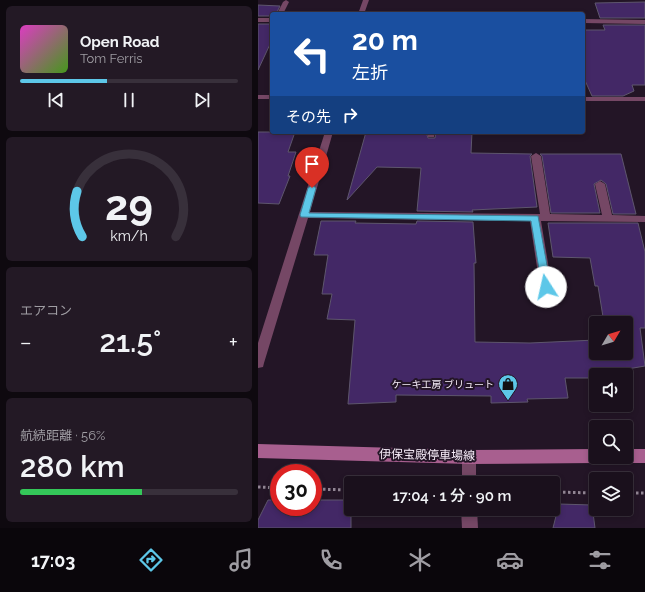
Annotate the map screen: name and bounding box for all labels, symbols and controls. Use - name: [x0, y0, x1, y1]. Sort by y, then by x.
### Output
- text: 20 m: [352, 24, 418, 57]
- icon: left: [286, 28, 338, 80]
- text: Open Road: [80, 33, 160, 51]
- text: Tom Ferris: [80, 51, 143, 66]
- text: 左折: [352, 62, 388, 83]
- icon: previous: [45, 89, 67, 111]
- icon: pause: [118, 89, 140, 111]
- icon: next: [191, 89, 213, 111]
- icon: right: [339, 104, 361, 126]
- text: その先: [286, 108, 331, 126]
- pin: [295, 147, 329, 188]
- icon: arrive: [301, 153, 323, 175]
- text: 29: [105, 181, 153, 230]
- text: km/h: [110, 227, 148, 243]
- position arrow: [525, 266, 567, 308]
- text: エアコン: [20, 303, 72, 318]
- north arrow: [589, 316, 633, 360]
- map controls: [589, 316, 633, 516]
- text: 21.5°: [99, 324, 161, 359]
- text: −: [20, 329, 32, 355]
- text: +: [229, 329, 238, 355]
- button: sound: [589, 368, 633, 412]
- shop icon: ケーキ工房 ブリュート: [497, 373, 519, 401]
- place label: ケーキ工房 ブリュート: [391, 379, 494, 390]
- button: search: [589, 420, 633, 464]
- text: 航続距離 · 56%: [20, 428, 105, 443]
- street label: 伊保宝殿停車場線: [379, 447, 475, 463]
- text: 280 km: [20, 449, 125, 484]
- speed limit sign: 30: [270, 464, 322, 516]
- button: layers: [589, 472, 633, 516]
- text: 17:04 · 1 分 · 90 m: [393, 487, 511, 505]
- icon: directions: [137, 546, 165, 574]
- icon: music: [227, 546, 255, 574]
- icon: phone: [317, 546, 345, 574]
- icon: climate: [406, 546, 434, 574]
- icon: car: [496, 546, 524, 574]
- icon: filters: [586, 546, 614, 574]
- text: 17:03: [31, 550, 75, 571]

